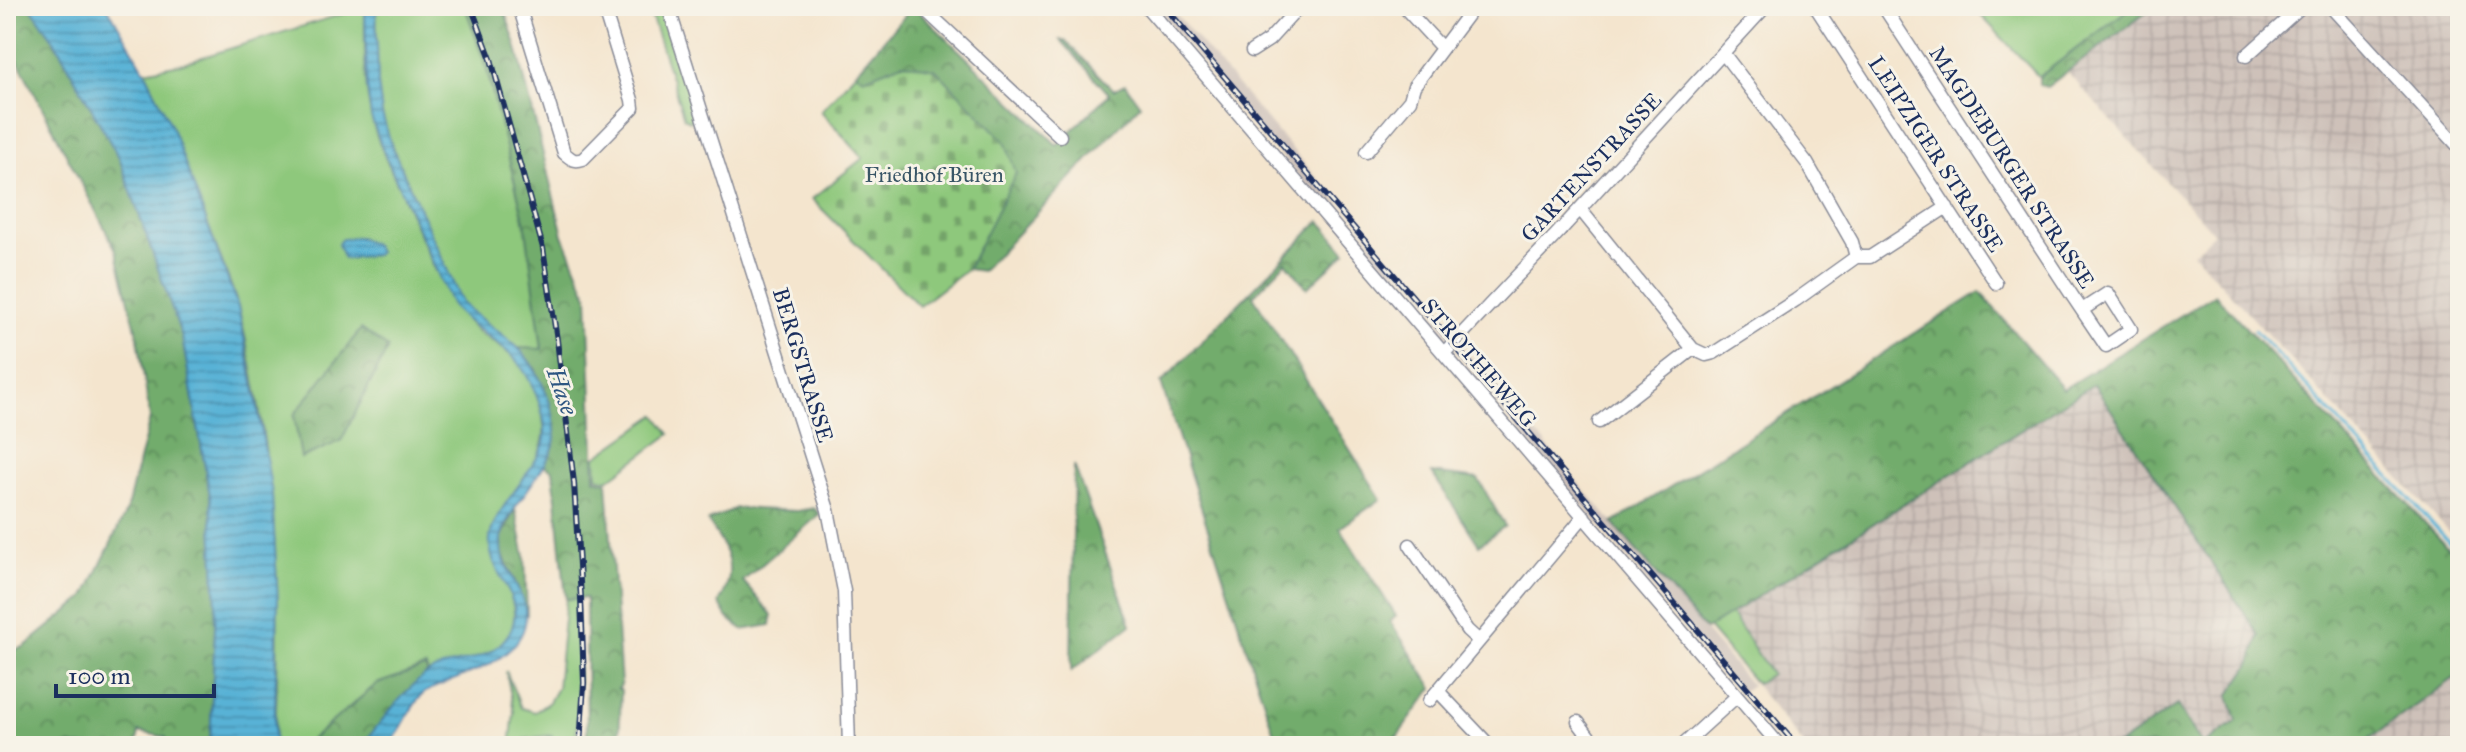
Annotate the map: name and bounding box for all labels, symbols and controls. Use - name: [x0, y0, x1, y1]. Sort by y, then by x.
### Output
- street label: MAGDEBURGER STRASSE: [1923, 41, 2101, 293]
- street label: LEIPZIGER STRASSE: [1863, 51, 2010, 257]
- street label: GARTENSTRASSE: [1515, 87, 1667, 247]
- park label: Friedhof Büren: [864, 161, 1004, 188]
- street label: BERGSTRASSE: [767, 284, 839, 446]
- street label: STROTHEWEG: [1416, 293, 1542, 433]
- water label: Hase: [540, 362, 584, 420]
- scale bar: [56, 648, 214, 698]
- text: 100 m: [68, 661, 131, 691]

